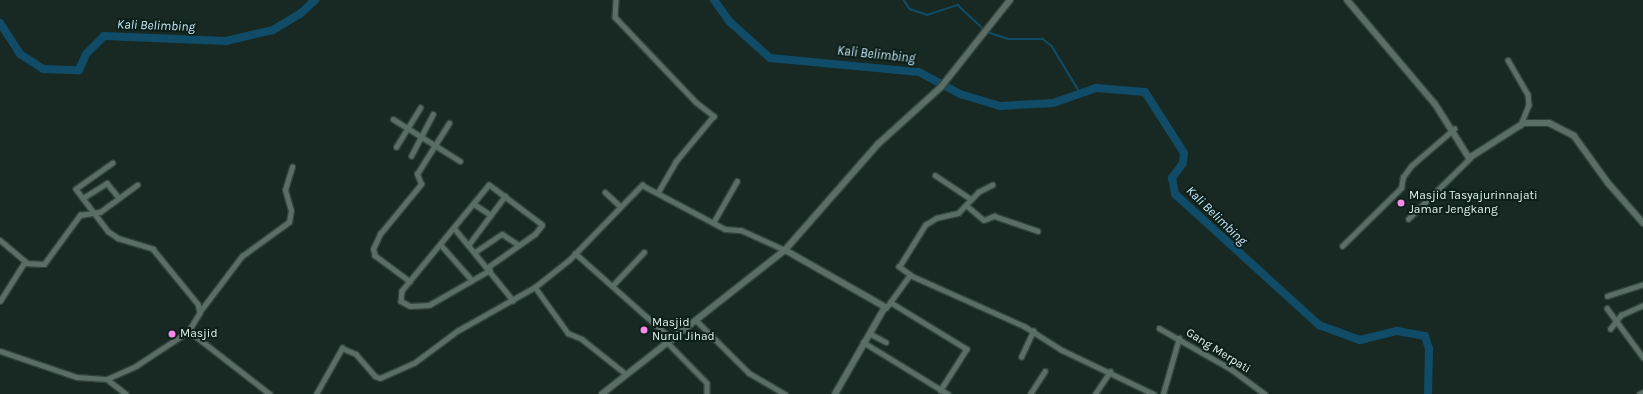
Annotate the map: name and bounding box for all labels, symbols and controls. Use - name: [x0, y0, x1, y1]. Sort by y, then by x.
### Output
- water label: Kali Belimbing: [117, 17, 195, 35]
- water label: Kali Belimbing: [836, 43, 916, 67]
- water label: Kali Belimbing: [1182, 183, 1250, 249]
- place label: Masjid Tasyajurinnajati Jamar Jengkang: [1409, 189, 1538, 217]
- marker: Masjid Tasyajurinnajati Jamar Jengkang: [1396, 198, 1406, 208]
- place label: Masjid Nurul Jihad: [652, 316, 715, 344]
- marker: Masjid Nurul Jihad: [639, 325, 649, 335]
- street label: Gang Merpati: [1183, 325, 1253, 377]
- place label: Masjid: [180, 327, 218, 341]
- marker: Masjid: [167, 329, 177, 339]

